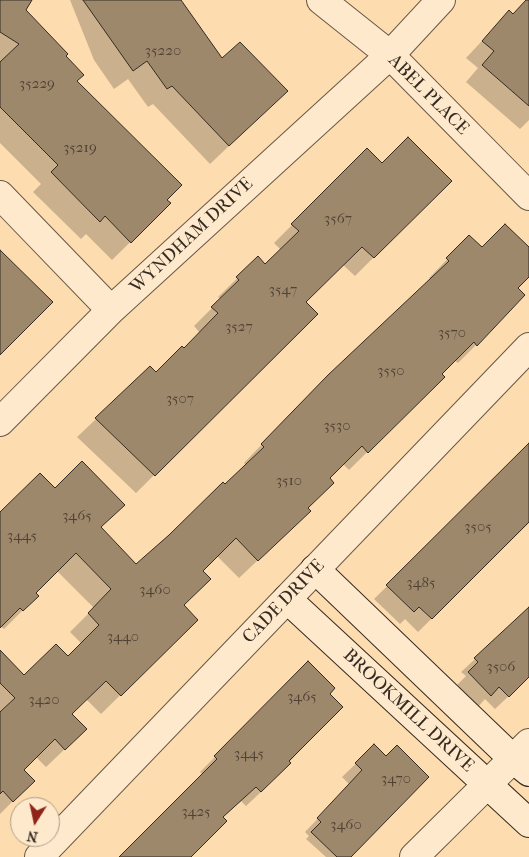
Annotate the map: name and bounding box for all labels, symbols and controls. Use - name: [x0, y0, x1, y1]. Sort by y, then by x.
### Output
- house number: 35220: [145, 42, 181, 60]
- street label: ABEL PLACE: [383, 50, 473, 140]
- house number: 35229: [19, 75, 55, 93]
- house number: 35219: [63, 139, 97, 157]
- street label: WYNDHAM DRIVE: [126, 174, 258, 298]
- house number: 3567: [324, 210, 352, 228]
- house number: 3547: [269, 281, 297, 299]
- house number: 3527: [225, 318, 253, 336]
- house number: 3570: [438, 324, 466, 342]
- house number: 3550: [377, 362, 405, 380]
- house number: 3507: [166, 390, 194, 408]
- house number: 3530: [323, 417, 351, 435]
- house number: 3510: [276, 472, 302, 490]
- house number: 3465: [62, 507, 92, 525]
- house number: 3505: [464, 518, 492, 536]
- house number: 3445: [7, 527, 37, 545]
- street label: CADE DRIVE: [239, 555, 329, 649]
- house number: 3485: [406, 574, 436, 592]
- house number: 3460: [139, 581, 171, 599]
- house number: 3440: [107, 628, 139, 646]
- street label: BROOKMILL DRIVE: [338, 645, 478, 777]
- house number: 3506: [487, 658, 515, 676]
- house number: 3465: [287, 688, 317, 706]
- house number: 3420: [29, 691, 59, 709]
- house number: 3445: [234, 745, 264, 763]
- house number: 3470: [381, 770, 411, 788]
- north arrow: [10, 797, 60, 847]
- house number: 3425: [181, 803, 211, 821]
- house number: 3460: [330, 816, 362, 834]
- text: N: [26, 827, 39, 846]

